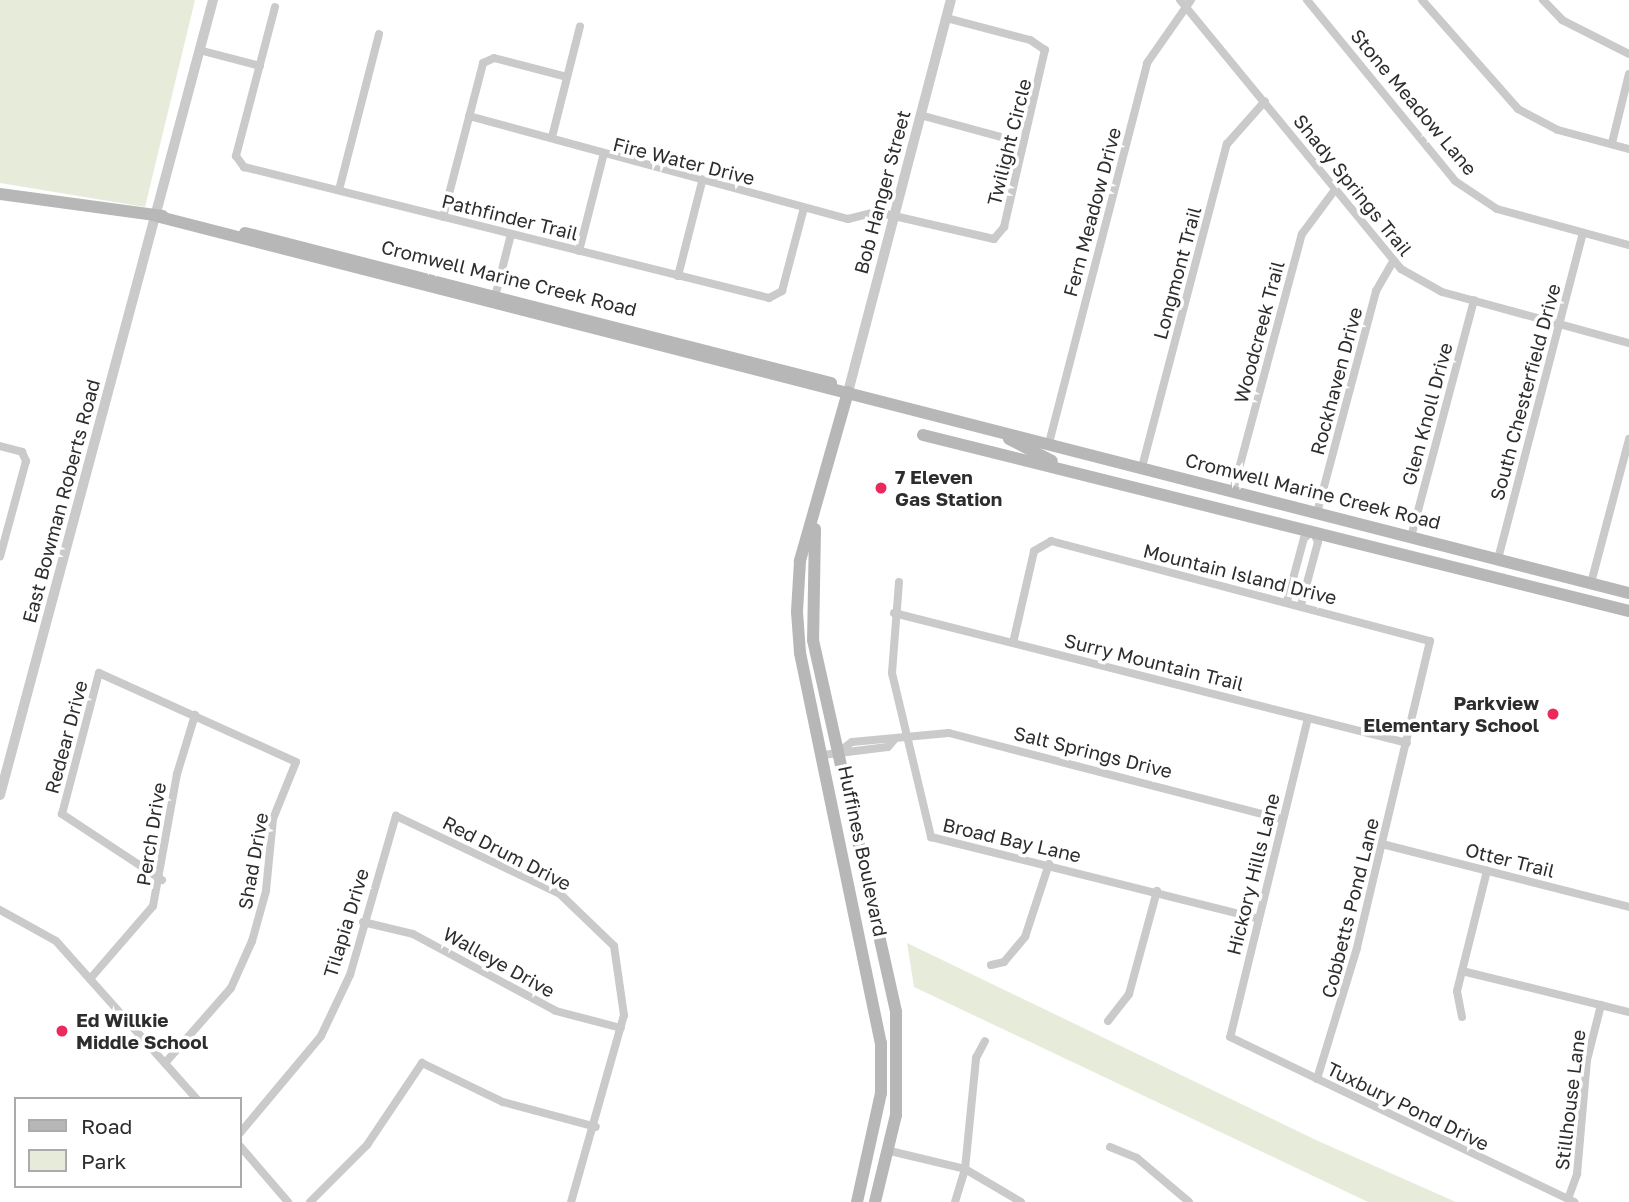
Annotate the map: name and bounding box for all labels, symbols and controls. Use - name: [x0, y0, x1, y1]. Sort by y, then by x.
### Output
- street label: Stone Meadow Lane: [1346, 24, 1482, 180]
- street label: Twilight Circle: [982, 76, 1036, 208]
- street label: Bob Hanger Street: [849, 108, 915, 276]
- street label: Shady Springs Trail: [1289, 110, 1417, 260]
- street label: Fern Meadow Drive: [1058, 125, 1126, 299]
- street label: Fire Water Drive: [611, 132, 757, 190]
- street label: Pathfinder Trail: [439, 189, 581, 245]
- street label: Longmont Trail: [1148, 204, 1206, 342]
- street label: Cromwell Marine Creek Road: [379, 235, 639, 321]
- street label: Woodcreek Trail: [1229, 258, 1289, 406]
- street label: South Chesterfield Drive: [1485, 281, 1565, 503]
- street label: Rockhaven Drive: [1305, 305, 1367, 457]
- street label: Glen Knoll Drive: [1397, 340, 1457, 488]
- street label: East Bowman Roberts Road: [17, 377, 105, 625]
- street label: Cromwell Marine Creek Road: [1183, 448, 1443, 534]
- place label: 7 Eleven Gas Station: [895, 466, 1002, 510]
- marker: 7 Eleven Gas Station: [873, 480, 889, 496]
- street label: Mountain Island Drive: [1141, 539, 1339, 609]
- street label: Surry Mountain Trail: [1062, 629, 1246, 695]
- street label: Redear Drive: [40, 678, 92, 796]
- place label: Parkview Elementary School: [1363, 692, 1539, 736]
- marker: Parkview Elementary School: [1545, 706, 1561, 722]
- street label: Salt Springs Drive: [1011, 721, 1175, 783]
- street label: Huffines Boulevard: [834, 763, 892, 939]
- street label: Perch Drive: [132, 781, 170, 887]
- street label: Hickory Hills Lane: [1222, 791, 1284, 957]
- street label: Shad Drive: [233, 811, 273, 911]
- street label: Red Drum Drive: [439, 811, 575, 895]
- street label: Broad Bay Lane: [941, 813, 1083, 867]
- street label: Cobbetts Pond Lane: [1317, 816, 1383, 1000]
- street label: Otter Trail: [1463, 838, 1557, 882]
- street label: Tilapia Drive: [319, 866, 373, 980]
- street label: Walleye Drive: [439, 922, 559, 1002]
- place label: Ed Willkie Middle School: [76, 1009, 208, 1053]
- marker: Ed Willkie Middle School: [54, 1023, 70, 1039]
- street label: Stillhouse Lane: [1550, 1028, 1590, 1172]
- street label: Tuxbury Pond Drive: [1323, 1057, 1493, 1155]
- legend: [14, 1097, 242, 1188]
- text: Road: [81, 1113, 132, 1139]
- text: Park: [81, 1148, 126, 1174]

